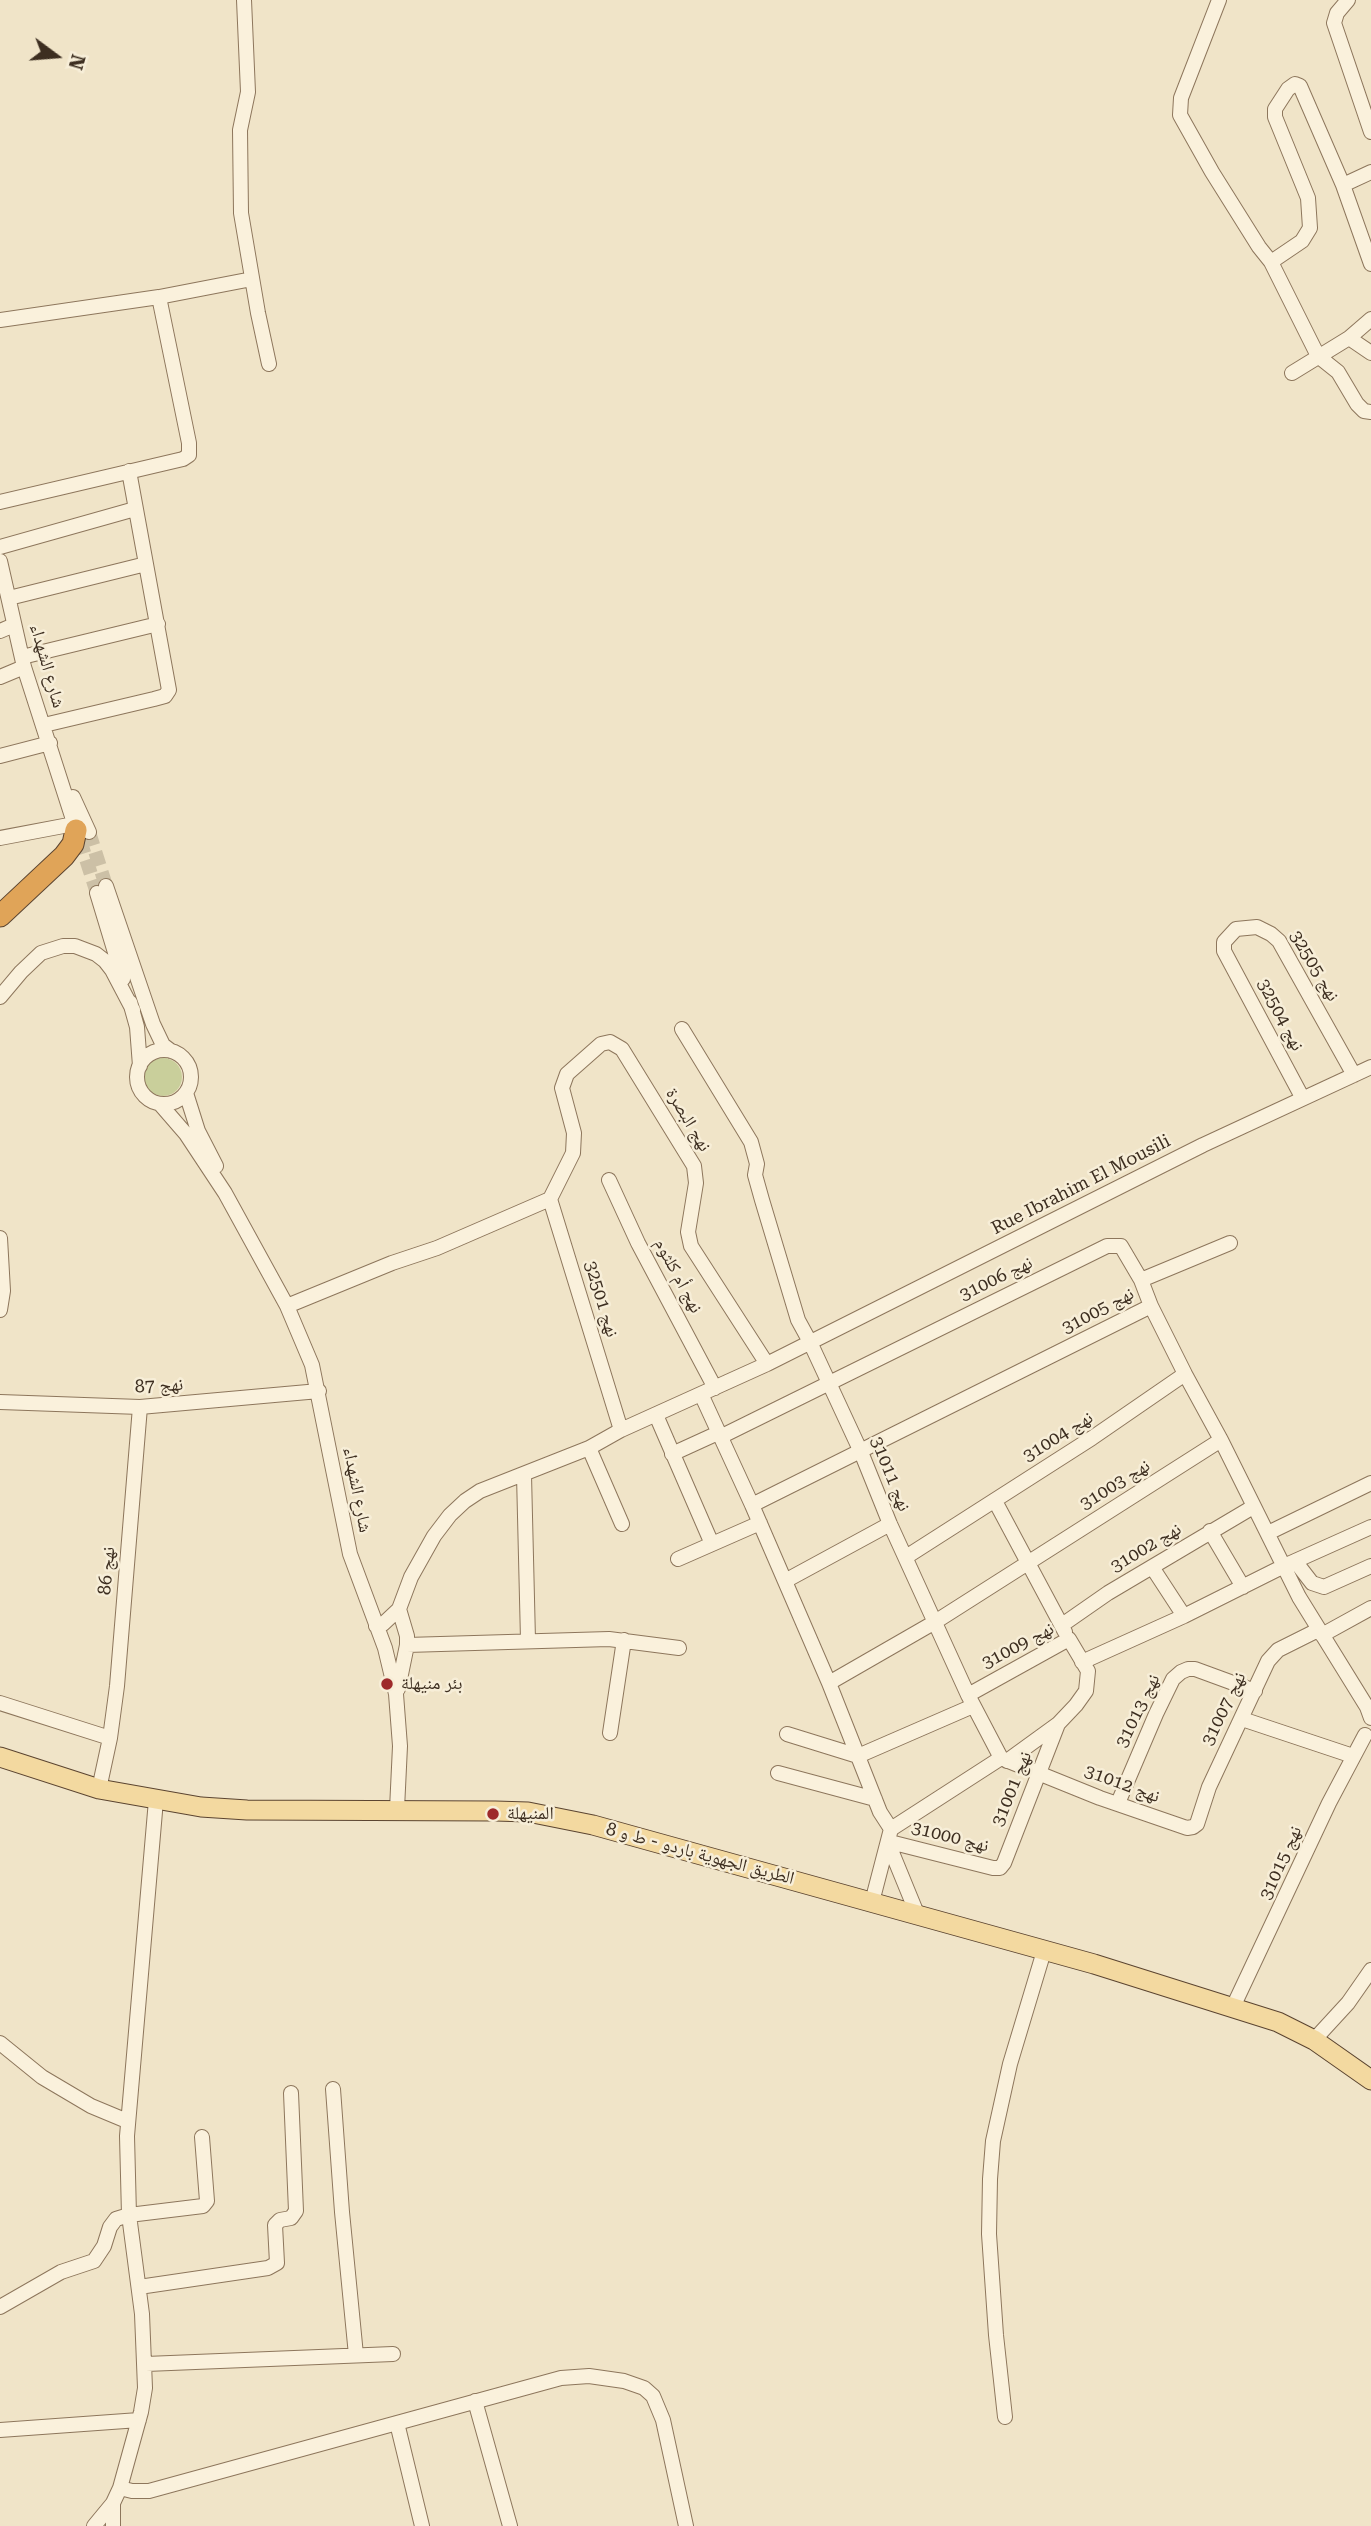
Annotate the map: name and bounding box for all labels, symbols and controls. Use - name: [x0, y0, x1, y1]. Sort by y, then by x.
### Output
- north arrow: [21, 21, 91, 91]
- text: N: [64, 52, 90, 72]
- street label: شارع الشهداء: [25, 622, 69, 710]
- street label: نهج 32505: [1284, 927, 1344, 1005]
- street label: نهج 32504: [1252, 975, 1308, 1055]
- street label: نهج البصرة: [661, 1084, 715, 1156]
- street label: Rue Ibrahim El Mousili: [988, 1130, 1174, 1240]
- street label: نهج أم كلثوم: [649, 1235, 707, 1317]
- street label: نهج 31006: [956, 1252, 1036, 1306]
- street label: نهج 32501: [579, 1258, 623, 1340]
- street label: نهج 31005: [1058, 1283, 1138, 1339]
- street label: نهج 87: [134, 1374, 184, 1398]
- street label: نهج 31004: [1019, 1407, 1097, 1467]
- street label: نهج 31011: [865, 1433, 915, 1515]
- street label: شارع الشهداء: [338, 1446, 376, 1534]
- street label: نهج 31003: [1076, 1455, 1154, 1515]
- street label: نهج 31002: [1107, 1518, 1185, 1578]
- street label: نهج 86: [94, 1546, 120, 1596]
- street label: نهج 31009: [978, 1618, 1058, 1674]
- street label: نهج 31007: [1197, 1669, 1251, 1749]
- street label: نهج 31013: [1111, 1671, 1165, 1751]
- place label: بئر منيهلة: [401, 1673, 462, 1695]
- marker: بئر منيهلة: [379, 1676, 395, 1692]
- street label: نهج 31001: [987, 1748, 1037, 1830]
- street label: نهج 31012: [1081, 1760, 1163, 1808]
- place label: المنيهلة: [507, 1803, 554, 1825]
- marker: المنيهلة: [485, 1806, 501, 1822]
- street label: نهج 31000: [909, 1817, 991, 1857]
- street label: الطريق الجهوية باردو - ط و 8: [603, 1818, 797, 1890]
- street label: نهج 31015: [1255, 1823, 1307, 1903]

